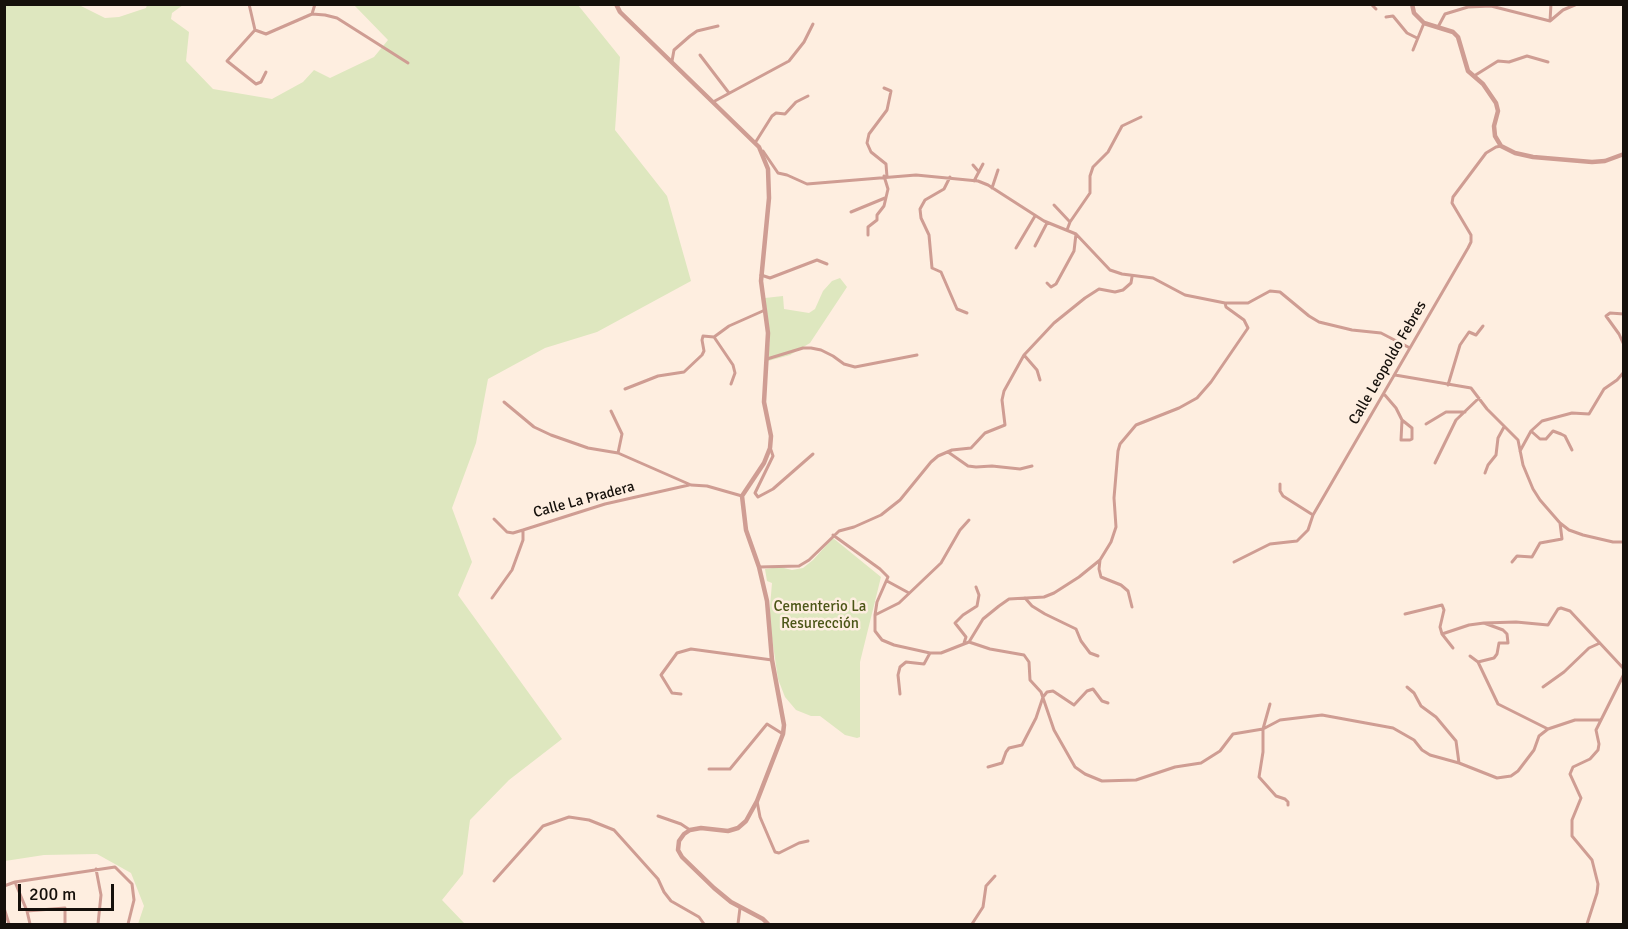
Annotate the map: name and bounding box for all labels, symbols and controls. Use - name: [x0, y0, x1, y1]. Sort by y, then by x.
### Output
- street label: Calle Leopoldo Febres: [1345, 298, 1431, 428]
- street label: Calle La Pradera: [531, 478, 637, 522]
- park label: Cementerio La Resurección: [774, 598, 866, 633]
- scale bar: [21, 872, 117, 910]
- text: 200 m: [29, 883, 76, 905]

